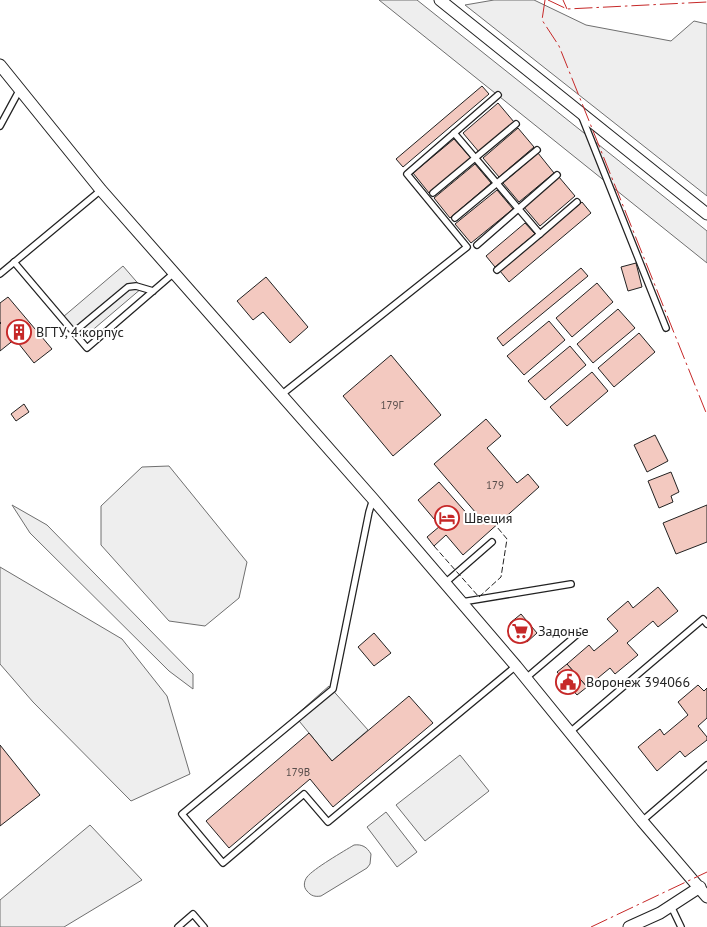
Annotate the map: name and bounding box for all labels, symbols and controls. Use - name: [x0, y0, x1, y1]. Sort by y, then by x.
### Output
- building icon: ВГТУ, 4 корпус: [6, 319, 32, 345]
- place label: ВГТУ, 4 корпус: [36, 323, 124, 341]
- house number: 179Г: [381, 398, 405, 412]
- house number: 179: [486, 478, 504, 492]
- hotel icon: Швеция: [434, 505, 460, 531]
- place label: Швеция: [464, 509, 512, 527]
- supermarket icon: Задонье: [507, 618, 533, 644]
- place label: Задонье: [538, 622, 589, 640]
- public building icon: Воронеж 394066: [555, 669, 581, 695]
- place label: Воронеж 394066: [586, 673, 690, 691]
- house number: 179В: [286, 765, 310, 779]

